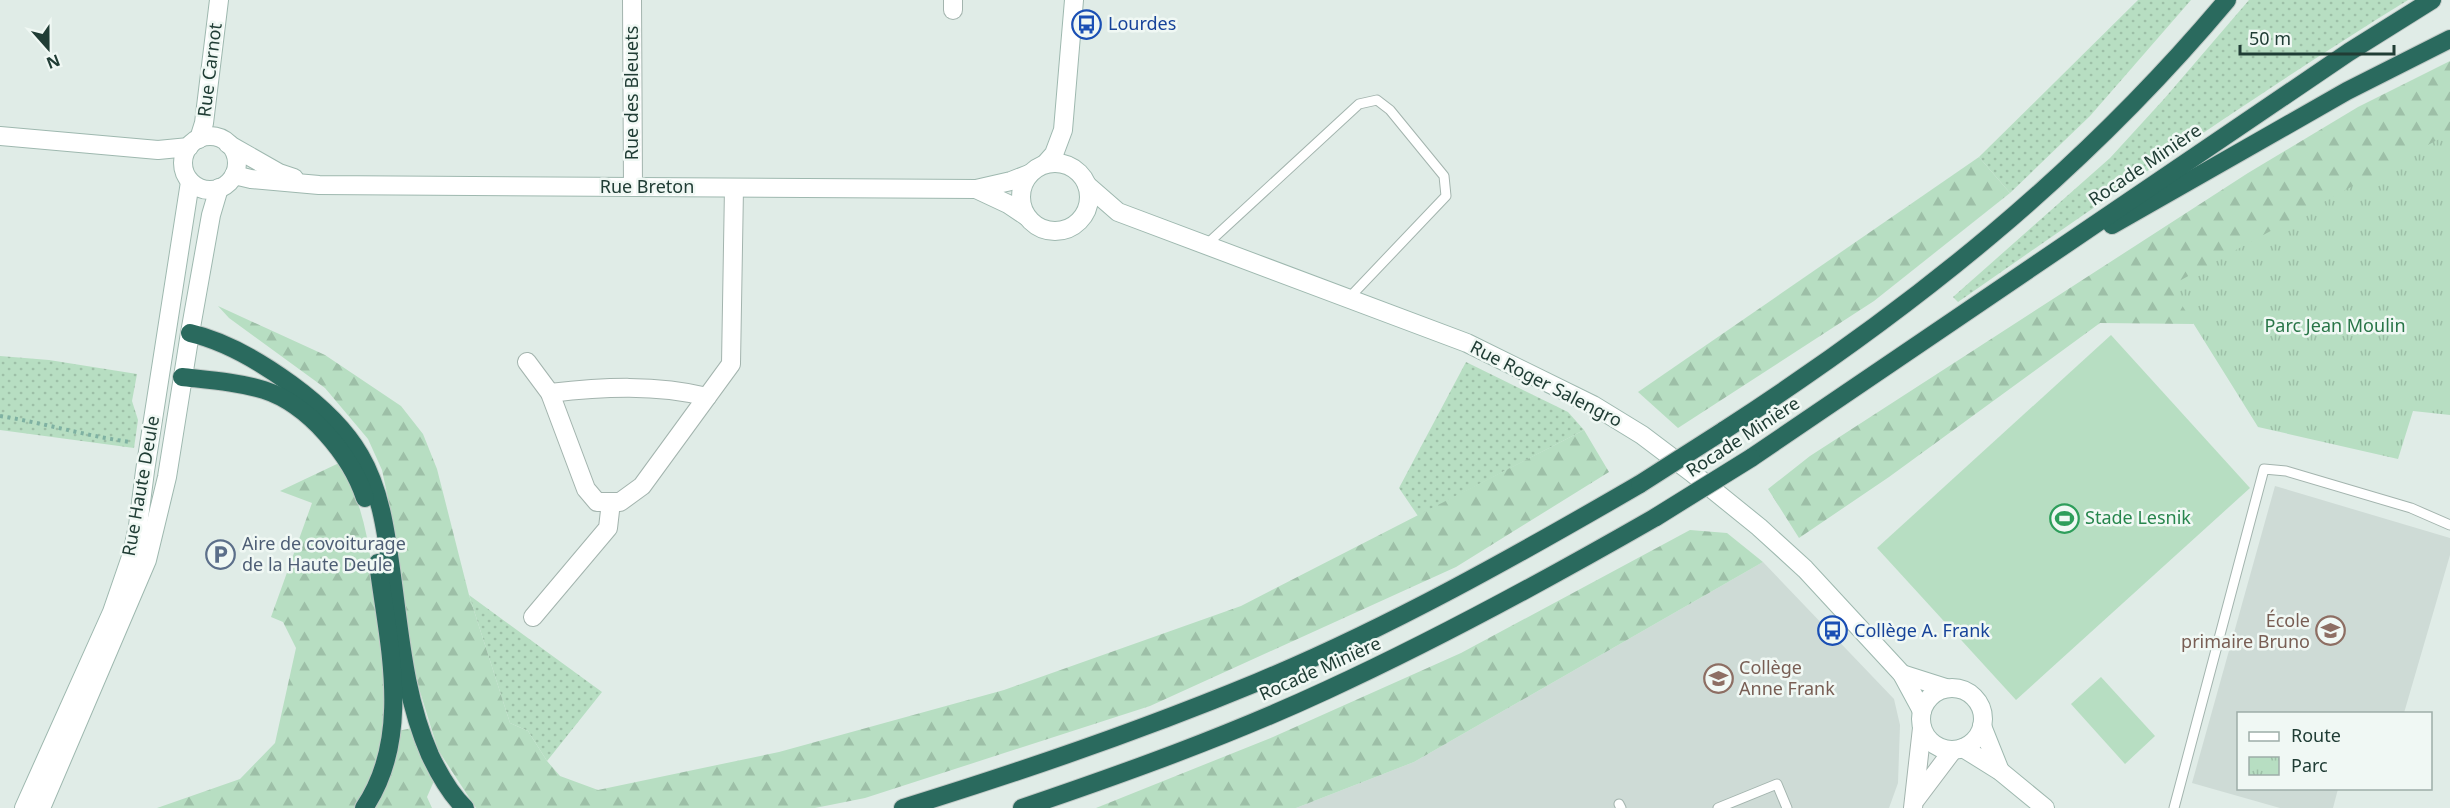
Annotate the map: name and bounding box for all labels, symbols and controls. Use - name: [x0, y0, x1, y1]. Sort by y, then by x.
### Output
- bus stop icon: Lourdes: [1071, 8, 1103, 40]
- place label: Lourdes: [1108, 11, 1176, 35]
- north arrow: [18, 18, 78, 78]
- scale bar: [2240, 18, 2394, 56]
- street label: Rue Carnot: [191, 21, 227, 118]
- street label: Rue des Bleuets: [619, 26, 643, 160]
- text: 50 m: [2249, 26, 2291, 50]
- text: N: [43, 49, 63, 75]
- street label: Rocade Minière: [2083, 118, 2205, 211]
- street label: Rue Breton: [600, 174, 694, 198]
- park label: Parc Jean Moulin: [2264, 313, 2406, 337]
- street label: Rue Roger Salengro: [1466, 334, 1627, 432]
- street label: Rocade Minière: [1681, 390, 1804, 482]
- street label: Rue Haute Deule: [116, 414, 164, 558]
- sports icon: Stade Lesnik: [2048, 502, 2080, 534]
- place label: Stade Lesnik: [2085, 505, 2191, 529]
- place label: Aire de covoiturage de la Haute Deule: [242, 531, 406, 576]
- parking icon: Aire de covoiturage de la Haute Deule: [205, 538, 237, 570]
- place label: École primaire Bruno: [2181, 608, 2310, 653]
- bus stop icon: Collège A. Frank: [1817, 615, 1849, 647]
- school or university icon: École primaire Bruno: [2315, 615, 2347, 647]
- place label: Collège A. Frank: [1854, 618, 1990, 642]
- street label: Rocade Minière: [1255, 631, 1384, 706]
- place label: Collège Anne Frank: [1739, 655, 1835, 700]
- school or university icon: Collège Anne Frank: [1702, 662, 1734, 694]
- legend: [2237, 712, 2432, 790]
- text: Route: [2291, 723, 2341, 747]
- text: Parc: [2291, 753, 2328, 777]

